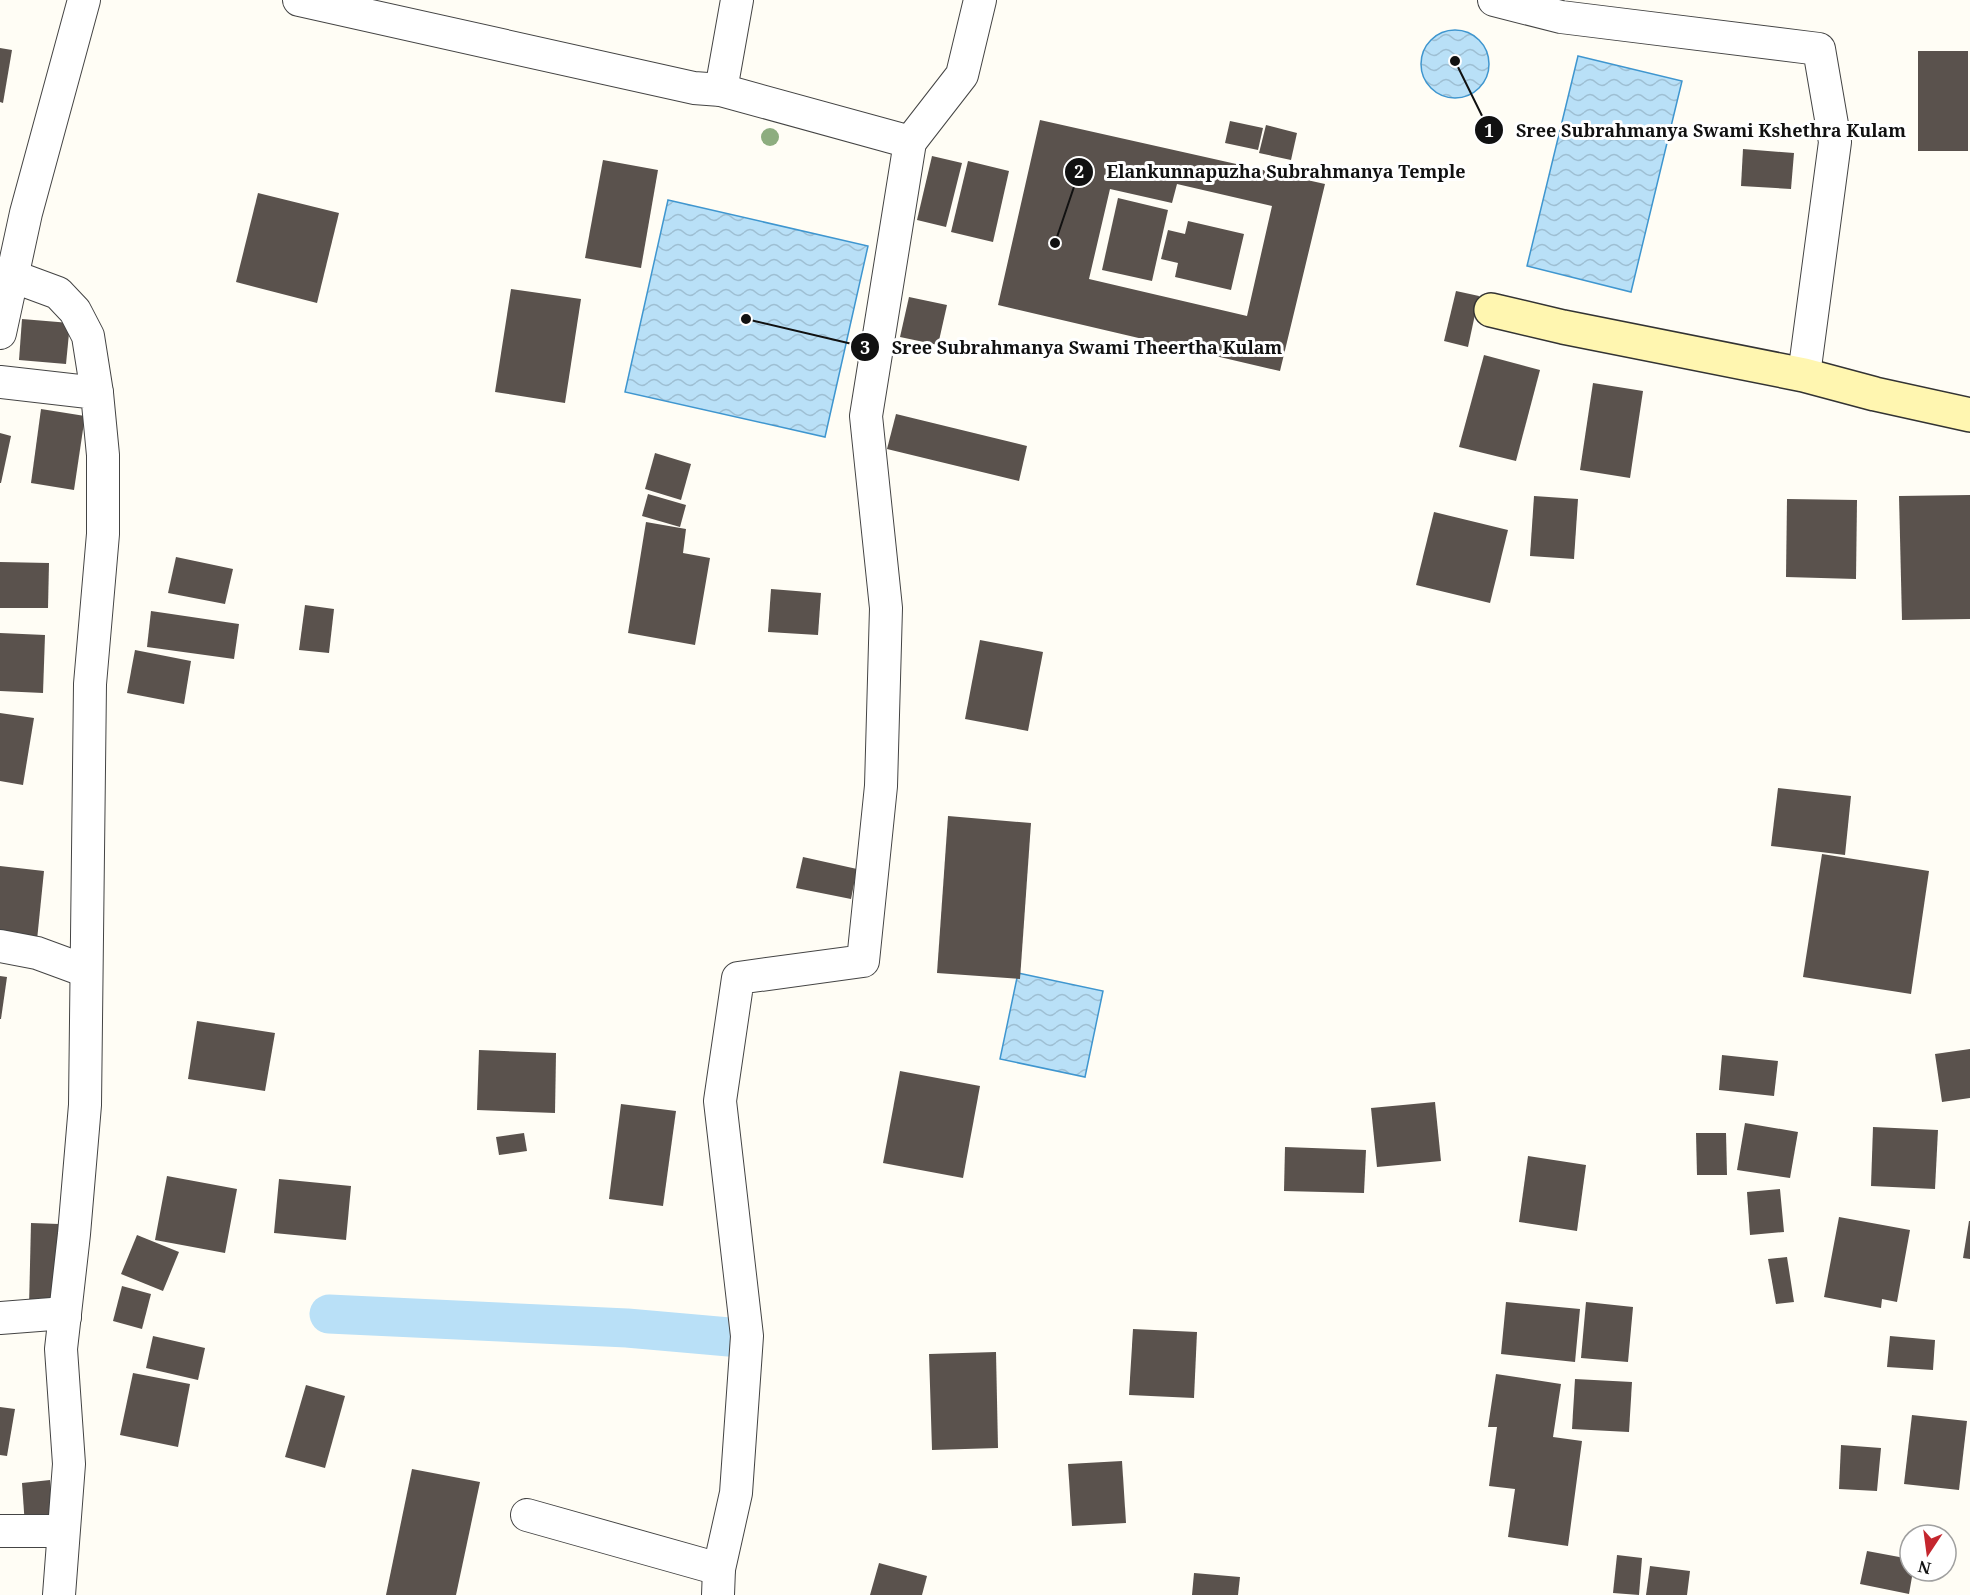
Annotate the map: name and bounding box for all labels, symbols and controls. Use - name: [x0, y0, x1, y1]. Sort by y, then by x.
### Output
- callout: Sree Subrahmanya Swami Kshethra Kulam: [1474, 112, 1919, 148]
- text: 1: [1484, 118, 1494, 142]
- text: Sree Subrahmanya Swami Kshethra Kulam: [1516, 118, 1906, 142]
- callout: Elankunnapuzha Subrahmanya Temple: [1064, 154, 1477, 190]
- text: 2: [1074, 159, 1084, 183]
- text: Elankunnapuzha Subrahmanya Temple: [1106, 159, 1466, 183]
- callout: Sree Subrahmanya Swami Theertha Kulam: [850, 329, 1295, 365]
- text: 3: [860, 335, 870, 359]
- text: Sree Subrahmanya Swami Theertha Kulam: [892, 335, 1283, 359]
- north arrow: [1898, 1523, 1958, 1583]
- text: N: [1916, 1555, 1933, 1580]

